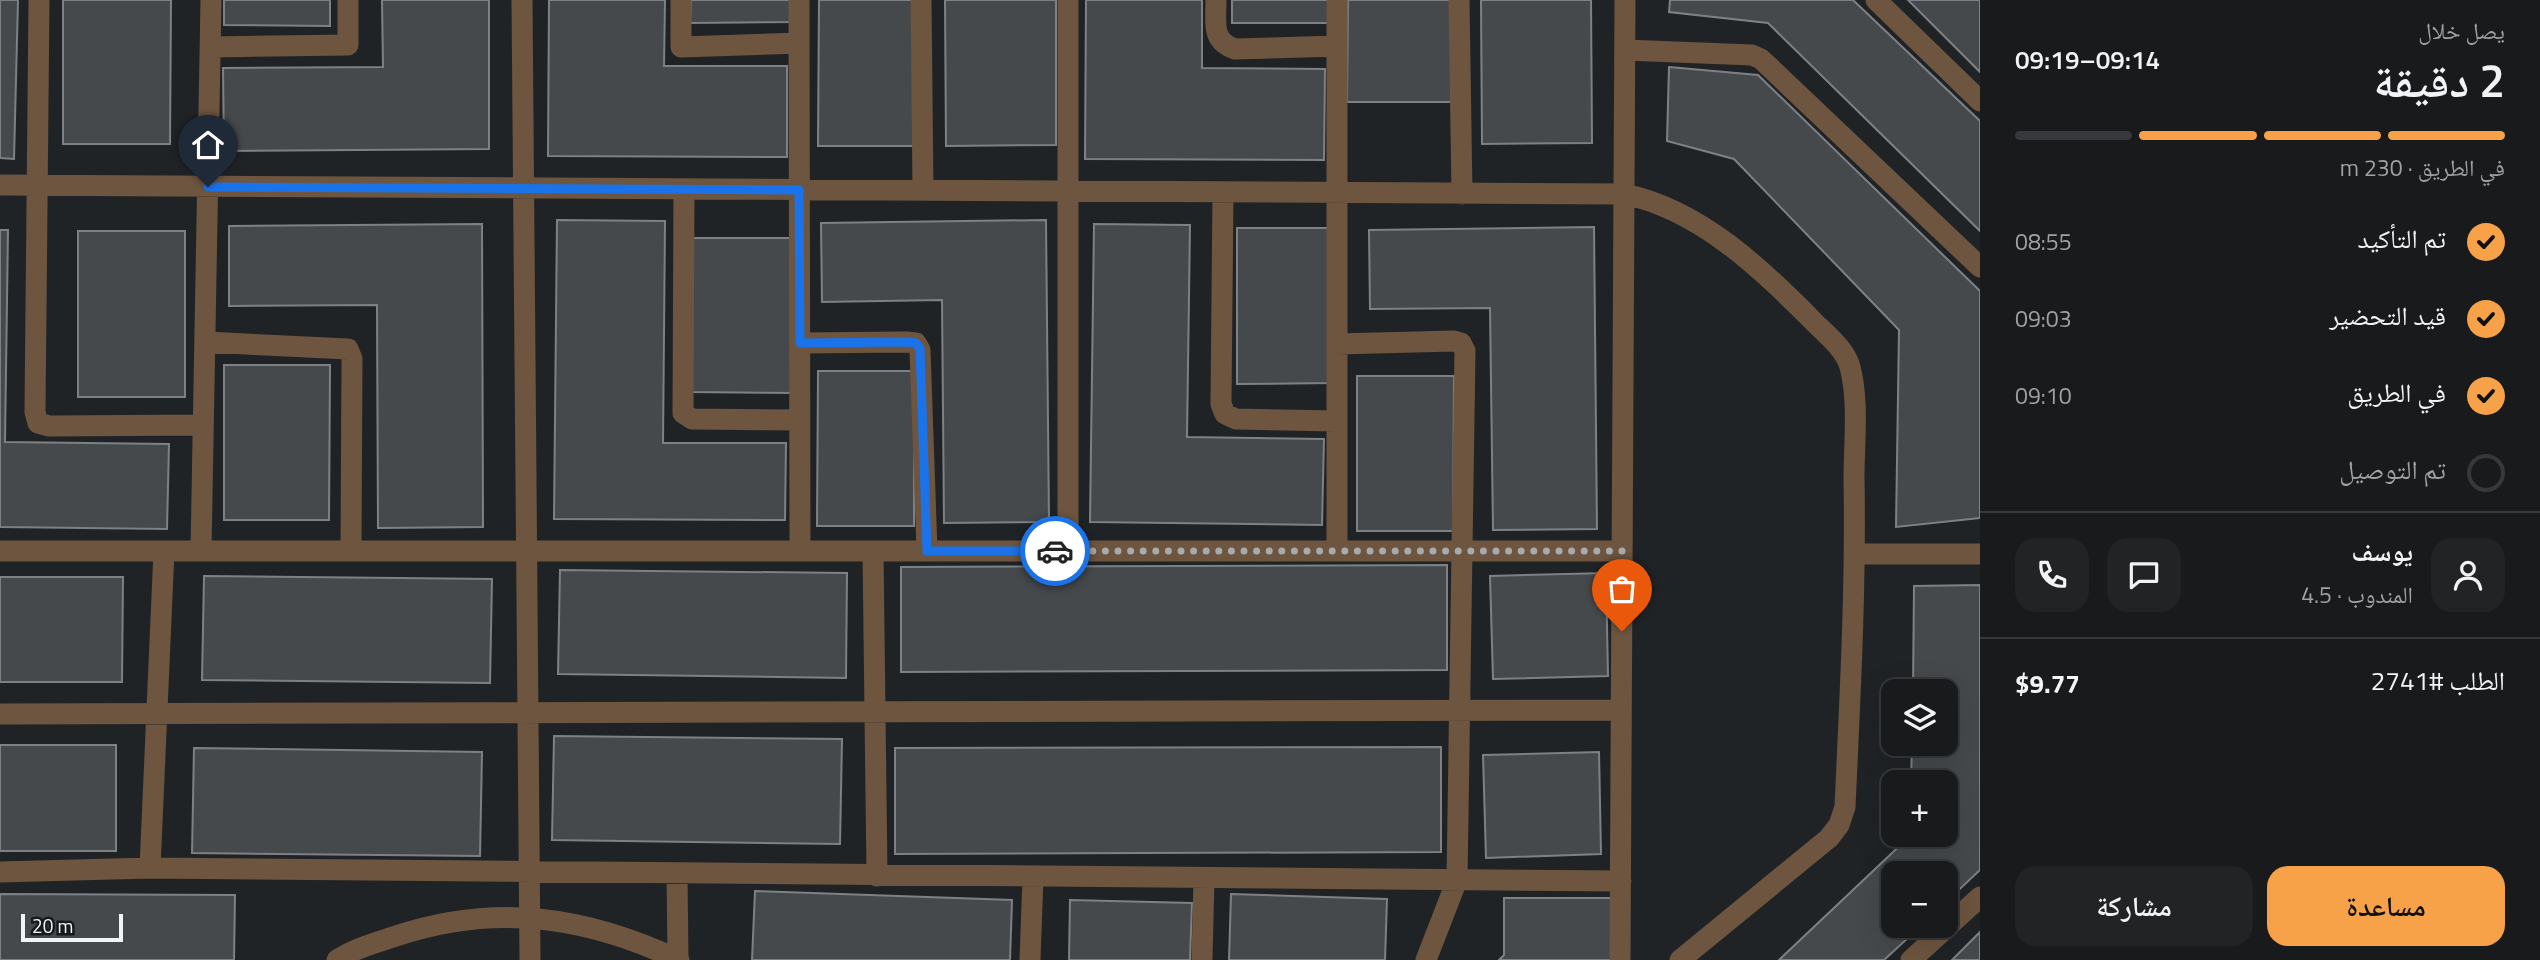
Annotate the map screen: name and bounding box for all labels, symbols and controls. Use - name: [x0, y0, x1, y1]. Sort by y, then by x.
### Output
- text: يصل خلال: [2418, 13, 2505, 48]
- text: 09:14–09:19: [2015, 40, 2160, 79]
- text: 2 دقيقة: [2374, 45, 2505, 115]
- pin: [178, 115, 238, 187]
- icon: home: [189, 126, 227, 164]
- text: في الطريق · 230 m: [2340, 150, 2505, 185]
- text: تم التأكيد: [2358, 219, 2446, 258]
- icon: check: [2467, 223, 2505, 261]
- text: 08:55: [2015, 224, 2072, 259]
- text: قيد التحضير: [2329, 296, 2446, 335]
- icon: check: [2467, 300, 2505, 338]
- text: 09:03: [2015, 301, 2072, 336]
- text: في الطريق: [2347, 373, 2446, 412]
- icon: check: [2467, 377, 2505, 415]
- text: 09:10: [2015, 378, 2072, 413]
- text: تم التوصيل: [2339, 450, 2446, 489]
- courier: [1020, 516, 1090, 586]
- icon: car: [1036, 532, 1074, 570]
- text: يوسف: [2352, 532, 2413, 571]
- button: phone: [2015, 538, 2089, 612]
- button: chat: [2107, 538, 2181, 612]
- button: person: [2431, 538, 2505, 612]
- pin: [1592, 559, 1652, 631]
- icon: bag: [1603, 570, 1641, 608]
- text: المندوب · 4.5: [2301, 577, 2413, 612]
- text: الطلب #2741: [2371, 661, 2505, 700]
- text: $9.77: [2015, 664, 2080, 703]
- map controls: [1881, 679, 1958, 938]
- button: layers: [1881, 679, 1958, 756]
- button: +: [1881, 770, 1958, 847]
- button: −: [1881, 861, 1958, 938]
- button: مشاركة: [2015, 866, 2253, 946]
- button: مساعدة: [2267, 866, 2505, 946]
- scale bar: [21, 911, 122, 943]
- text: 20 m: [32, 911, 73, 940]

